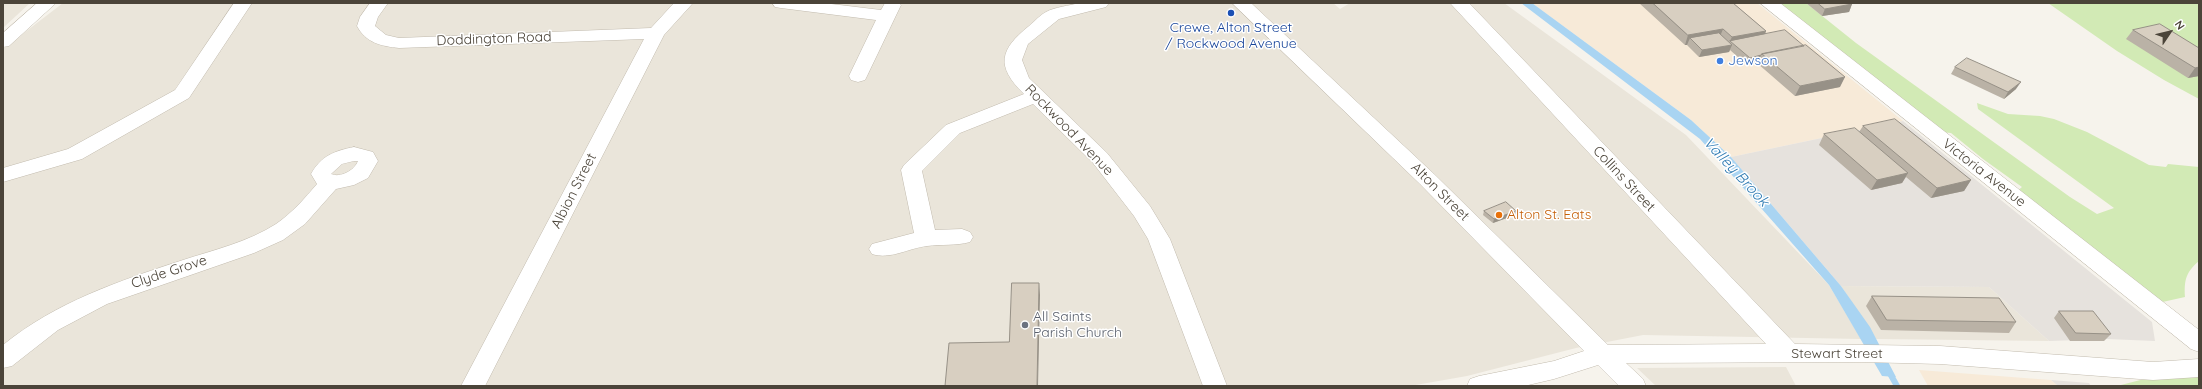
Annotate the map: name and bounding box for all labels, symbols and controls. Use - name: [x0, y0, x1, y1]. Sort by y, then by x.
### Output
- marker: Crewe, Alton Street / Rockwood Avenue: [1226, 8, 1236, 18]
- north arrow: [2150, 12, 2190, 52]
- text: N: [2172, 18, 2188, 32]
- place label: Crewe, Alton Street / Rockwood Avenue: [1165, 20, 1297, 52]
- street label: Doddington Road: [436, 29, 552, 49]
- place label: Jewson: [1728, 53, 1777, 69]
- marker: Jewson: [1715, 56, 1725, 66]
- street label: Rockwood Avenue: [1021, 81, 1117, 179]
- water label: Valley Brook: [1699, 134, 1773, 210]
- street label: Victoria Avenue: [1939, 135, 2029, 211]
- street label: Collins Street: [1589, 143, 1659, 215]
- street label: Albion Street: [548, 150, 600, 232]
- street label: Alton Street: [1407, 159, 1473, 225]
- place label: Alton St. Eats: [1507, 207, 1591, 223]
- marker: Alton St. Eats: [1494, 210, 1504, 220]
- street label: Clyde Grove: [129, 252, 209, 292]
- place label: All Saints Parish Church: [1033, 309, 1122, 342]
- marker: All Saints Parish Church: [1020, 320, 1030, 330]
- street label: Stewart Street: [1791, 346, 1883, 362]

